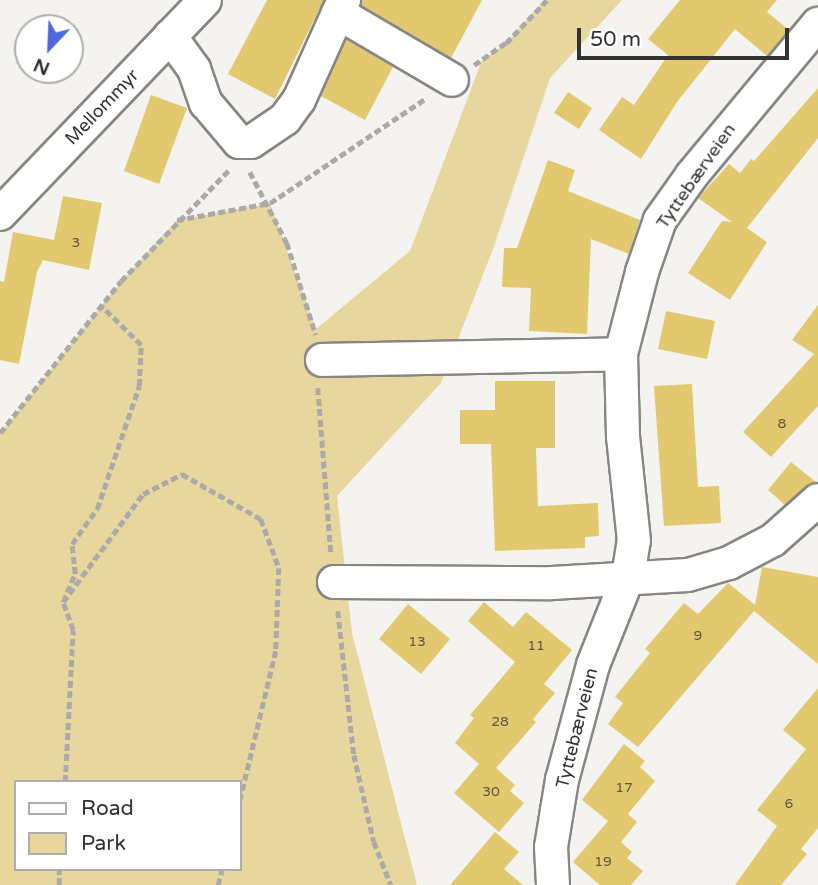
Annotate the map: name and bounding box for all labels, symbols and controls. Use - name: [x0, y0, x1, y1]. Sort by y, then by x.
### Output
- north arrow: [14, 14, 84, 84]
- scale bar: [580, 14, 792, 58]
- text: 50 m: [590, 27, 641, 52]
- text: N: [30, 53, 53, 80]
- street label: Mellommyr: [61, 65, 143, 149]
- street label: Tyttebærveien: [652, 119, 740, 233]
- house number: 3: [72, 235, 80, 251]
- house number: 8: [778, 416, 786, 432]
- house number: 9: [694, 628, 702, 644]
- house number: 13: [408, 634, 426, 650]
- house number: 11: [527, 638, 545, 654]
- street label: Tyttebærveien: [552, 666, 602, 790]
- house number: 28: [491, 714, 509, 730]
- legend: [14, 780, 242, 871]
- house number: 17: [615, 780, 633, 796]
- house number: 30: [482, 784, 500, 800]
- text: Road: [81, 796, 134, 821]
- house number: 6: [785, 796, 793, 812]
- text: Park: [81, 831, 126, 856]
- house number: 19: [594, 854, 612, 870]

